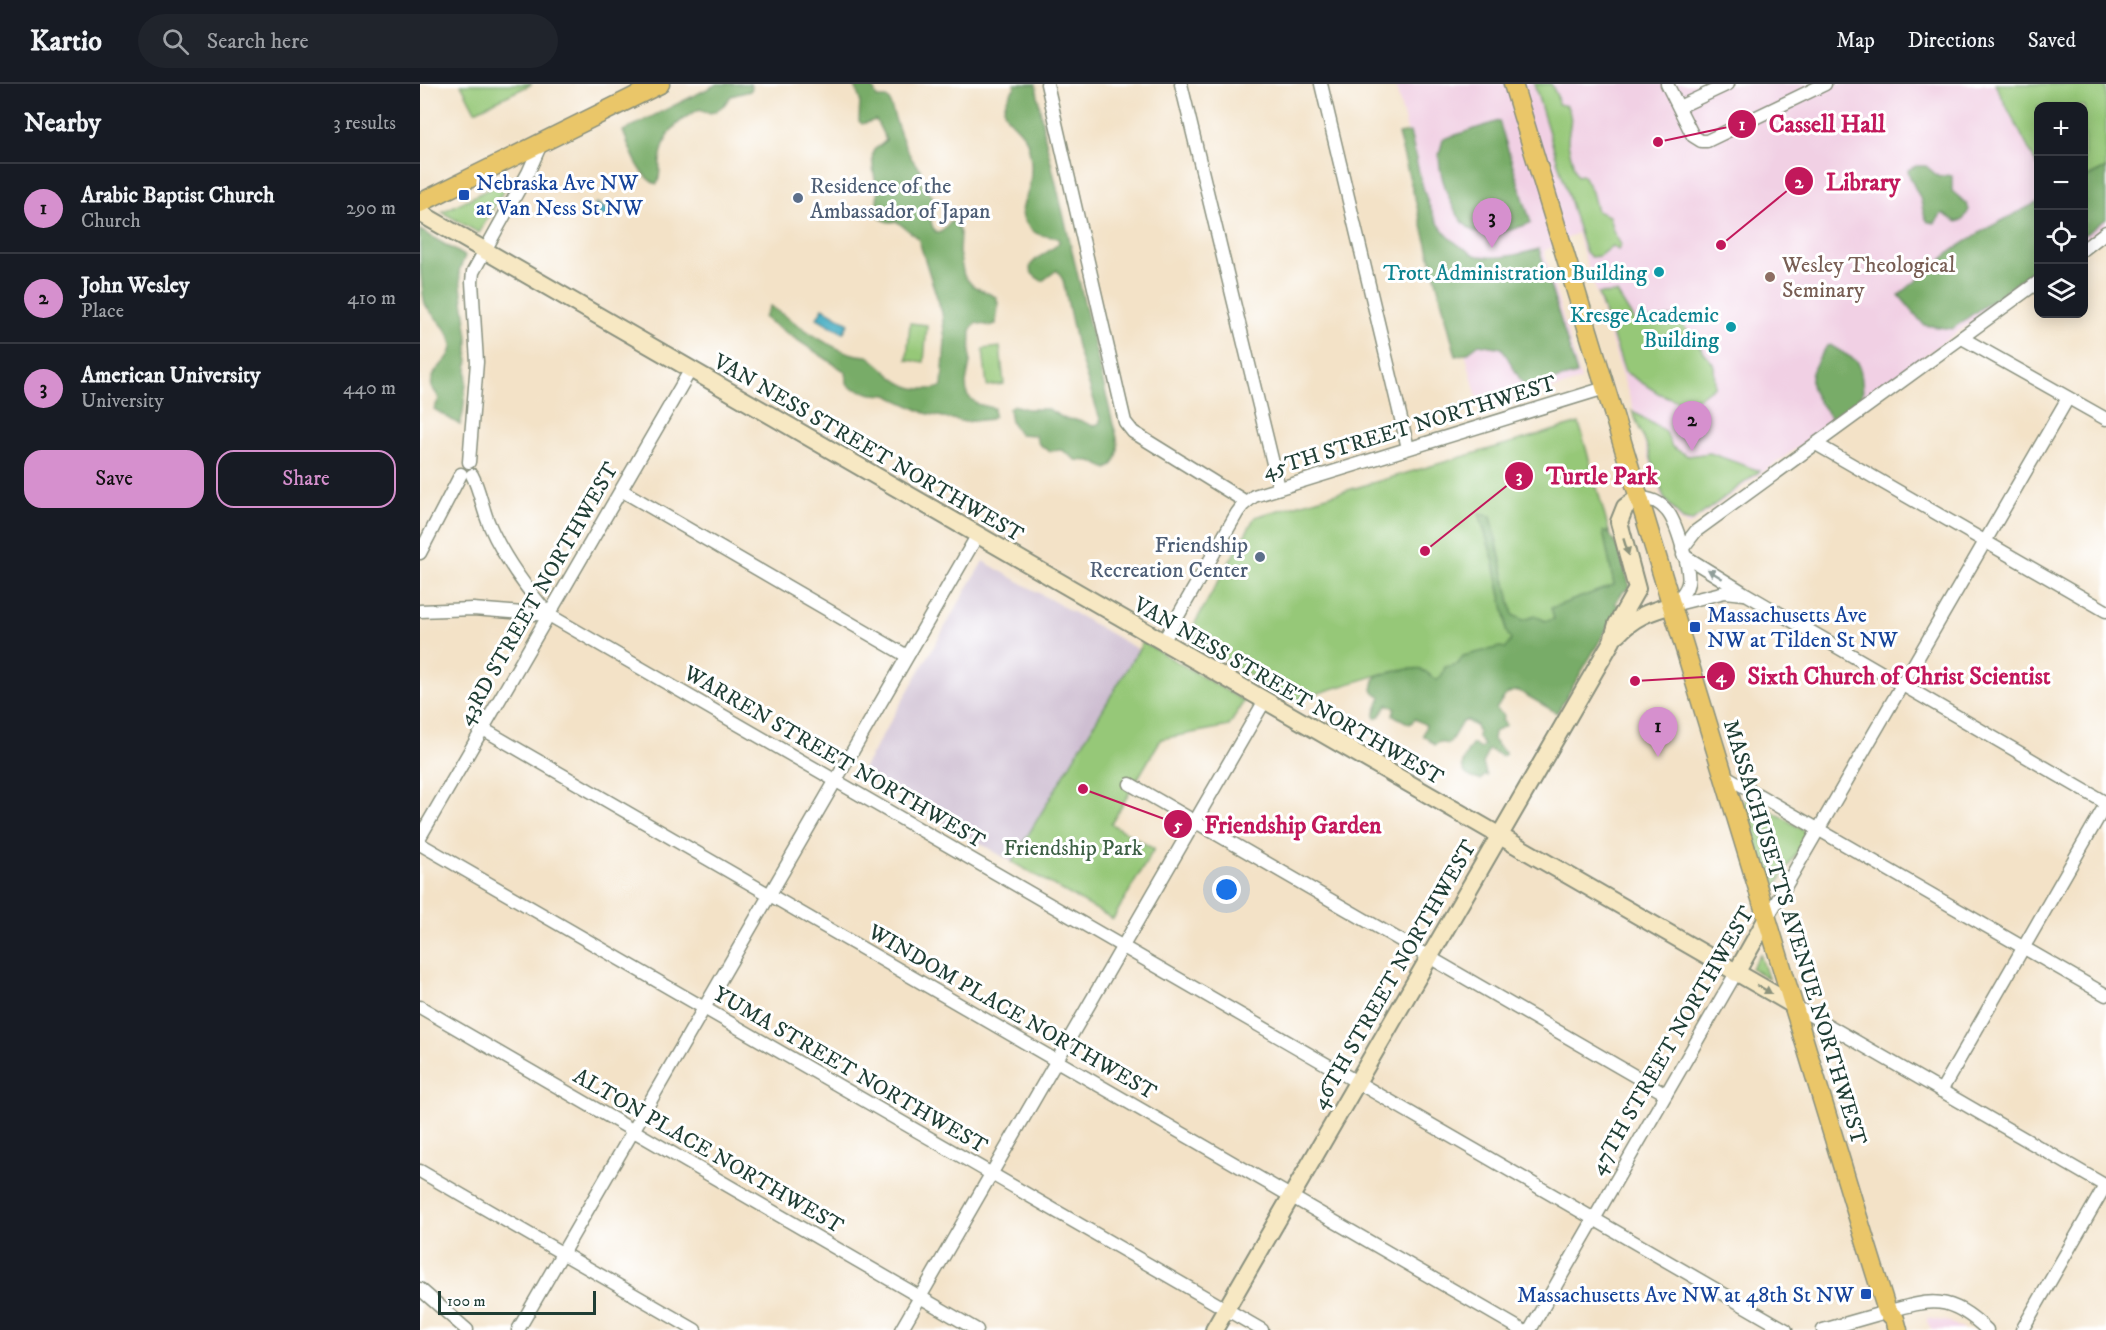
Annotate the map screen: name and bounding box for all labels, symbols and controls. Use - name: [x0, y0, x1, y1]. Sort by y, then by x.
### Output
- search box: [138, 14, 558, 68]
- text: Kartio: [30, 24, 102, 59]
- icon: search: [159, 25, 192, 58]
- text: Search here: [207, 28, 309, 55]
- text: Map: [1836, 28, 1875, 54]
- text: Directions: [1908, 28, 1995, 54]
- text: Saved: [2028, 28, 2076, 54]
- map controls: [2034, 102, 2088, 318]
- button: +: [2034, 102, 2088, 156]
- callout: Cassell Hall: [1727, 103, 1898, 145]
- text: Nearby: [24, 107, 101, 140]
- text: Cassell Hall: [1769, 110, 1886, 140]
- text: 3 results: [333, 111, 396, 136]
- text: 1: [1739, 114, 1746, 136]
- button: −: [2034, 156, 2088, 210]
- callout: Library: [1784, 160, 1912, 202]
- text: Library: [1826, 168, 1901, 198]
- place label: Nebraska Ave NW at Van Ness St NW: [476, 170, 644, 222]
- text: 2: [1795, 172, 1805, 194]
- place label: Residence of the Ambassador of Japan: [810, 173, 991, 225]
- text: Arabic Baptist Church: [81, 182, 275, 209]
- marker: Nebraska Ave NW at Van Ness St NW: [457, 188, 471, 202]
- marker: Residence of the Ambassador of Japan: [791, 191, 805, 205]
- text: 1: [40, 196, 47, 221]
- text: 290 m: [346, 196, 396, 221]
- pin: 3: [1472, 198, 1512, 248]
- text: Church: [81, 209, 141, 234]
- button: locate: [2034, 210, 2088, 264]
- place label: Wesley Theological Seminary: [1781, 252, 1956, 304]
- place label: Trott Administration Building: [1383, 260, 1647, 287]
- button: layers: [2034, 264, 2088, 318]
- marker: Trott Administration Building: [1652, 265, 1666, 279]
- marker: Wesley Theological Seminary: [1763, 270, 1777, 284]
- text: John Wesley: [81, 272, 189, 299]
- text: 2: [39, 286, 48, 311]
- text: 410 m: [347, 286, 396, 311]
- text: Place: [81, 299, 124, 324]
- place label: Kresge Academic Building: [1570, 302, 1719, 354]
- marker: Kresge Academic Building: [1724, 320, 1738, 334]
- street label: VAN NESS STREET NORTHWEST: [708, 348, 1028, 549]
- text: American University: [81, 362, 261, 389]
- street label: 45TH STREET NORTHWEST: [1259, 370, 1560, 485]
- text: 3: [40, 376, 47, 401]
- text: 440 m: [343, 376, 396, 401]
- text: University: [81, 389, 164, 414]
- pin: 2: [1672, 402, 1712, 451]
- button: Save: [24, 450, 204, 508]
- button: Share: [216, 450, 396, 508]
- callout: Turtle Park: [1504, 455, 1669, 497]
- street label: 43RD STREET NORTHWEST: [452, 457, 625, 730]
- text: Turtle Park: [1545, 462, 1659, 492]
- text: 3: [1516, 466, 1523, 488]
- place label: Friendship Recreation Center: [1089, 532, 1249, 584]
- one-way arrow: [1622, 538, 1631, 556]
- marker: Friendship Recreation Center: [1253, 550, 1267, 564]
- one-way arrow: [1706, 569, 1723, 580]
- street label: VAN NESS STREET NORTHWEST: [1128, 591, 1448, 792]
- place label: Massachusetts Ave NW at Tilden St NW: [1707, 602, 1899, 654]
- marker: Massachusetts Ave NW at Tilden St NW: [1688, 620, 1702, 634]
- callout: Sixth Church of Christ Scientist: [1706, 655, 2063, 697]
- street label: WARREN STREET NORTHWEST: [678, 659, 990, 855]
- text: Sixth Church of Christ Scientist: [1748, 662, 2051, 692]
- text: 4: [1715, 666, 1727, 688]
- pin: 1: [1638, 708, 1678, 757]
- street label: MASSACHUSETTS AVENUE NORTHWEST: [1717, 716, 1872, 1149]
- callout: Friendship Garden: [1163, 803, 1394, 845]
- text: Friendship Garden: [1204, 811, 1382, 841]
- text: 5: [1173, 815, 1183, 837]
- park label: Friendship Park: [1003, 835, 1143, 862]
- street label: 46TH STREET NORTHWEST: [1306, 835, 1483, 1114]
- your location: [1212, 875, 1241, 904]
- street label: 47TH STREET NORTHWEST: [1584, 901, 1761, 1180]
- street label: WINDOM PLACE NORTHWEST: [862, 918, 1162, 1106]
- street label: YUMA STREET NORTHWEST: [708, 981, 992, 1160]
- one-way arrow: [1756, 984, 1773, 994]
- street label: ALTON PLACE NORTHWEST: [568, 1063, 848, 1240]
- place label: Massachusetts Ave NW at 48th St NW: [1517, 1282, 1855, 1309]
- marker: Massachusetts Ave NW at 48th St NW: [1859, 1287, 1873, 1301]
- scale bar: [438, 1288, 596, 1316]
- text: 100 m: [447, 1291, 486, 1311]

